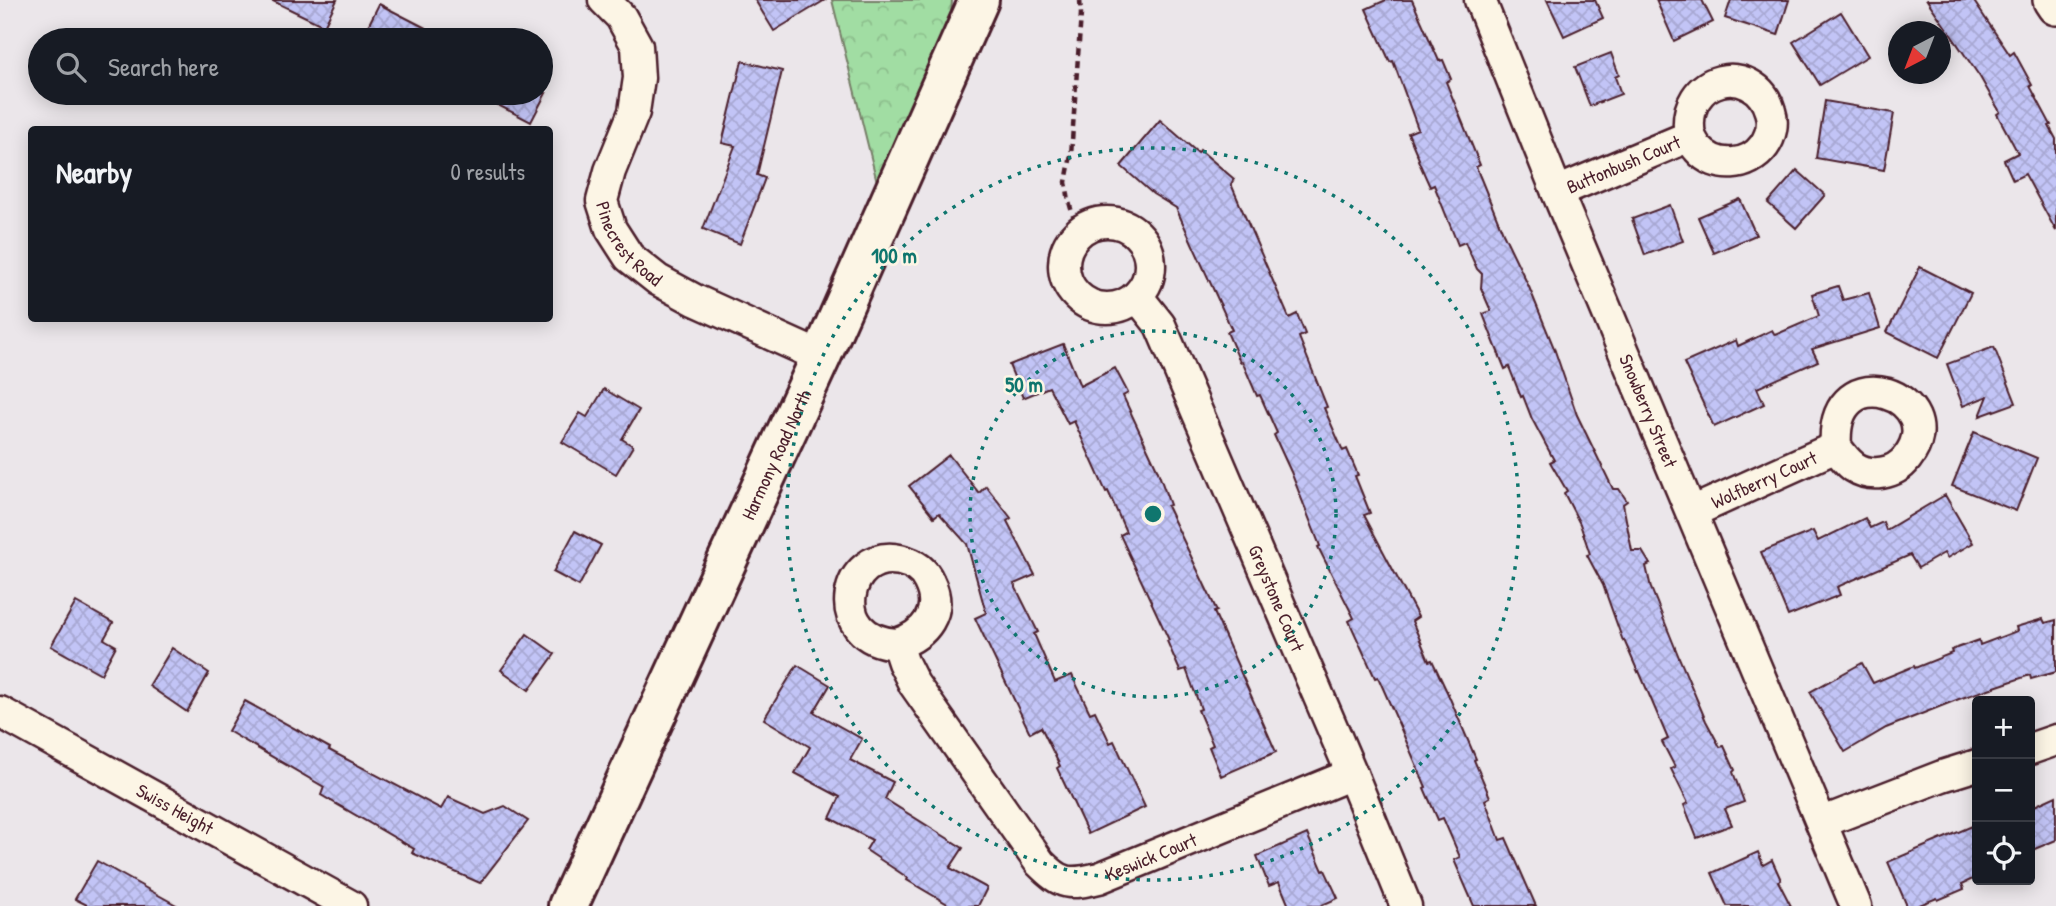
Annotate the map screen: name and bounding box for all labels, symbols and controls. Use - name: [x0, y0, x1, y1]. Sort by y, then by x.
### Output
- north arrow: [1888, 21, 1951, 84]
- search box: [28, 28, 553, 105]
- icon: search: [52, 48, 90, 86]
- text: Search here: [108, 49, 219, 84]
- street label: Buttonbush Court: [1562, 128, 1685, 200]
- text: Nearby: [56, 152, 132, 192]
- text: 0 results: [450, 156, 525, 187]
- street label: Pinecrest Road: [590, 198, 669, 292]
- text: 100 m: [871, 241, 917, 270]
- street label: Snowberry Street: [1613, 350, 1684, 472]
- text: 50 m: [1005, 370, 1043, 399]
- street label: Harmony Road North: [735, 385, 817, 524]
- street label: Wolfberry Court: [1707, 444, 1821, 515]
- centre of rings: [1141, 502, 1165, 526]
- street label: Greystone Court: [1242, 541, 1311, 656]
- map controls: [1972, 696, 2035, 885]
- button: +: [1972, 696, 2035, 759]
- button: −: [1972, 759, 2035, 822]
- street label: Swiss Height: [132, 777, 219, 841]
- button: locate: [1972, 822, 2035, 885]
- street label: Keswick Court: [1101, 826, 1201, 887]

